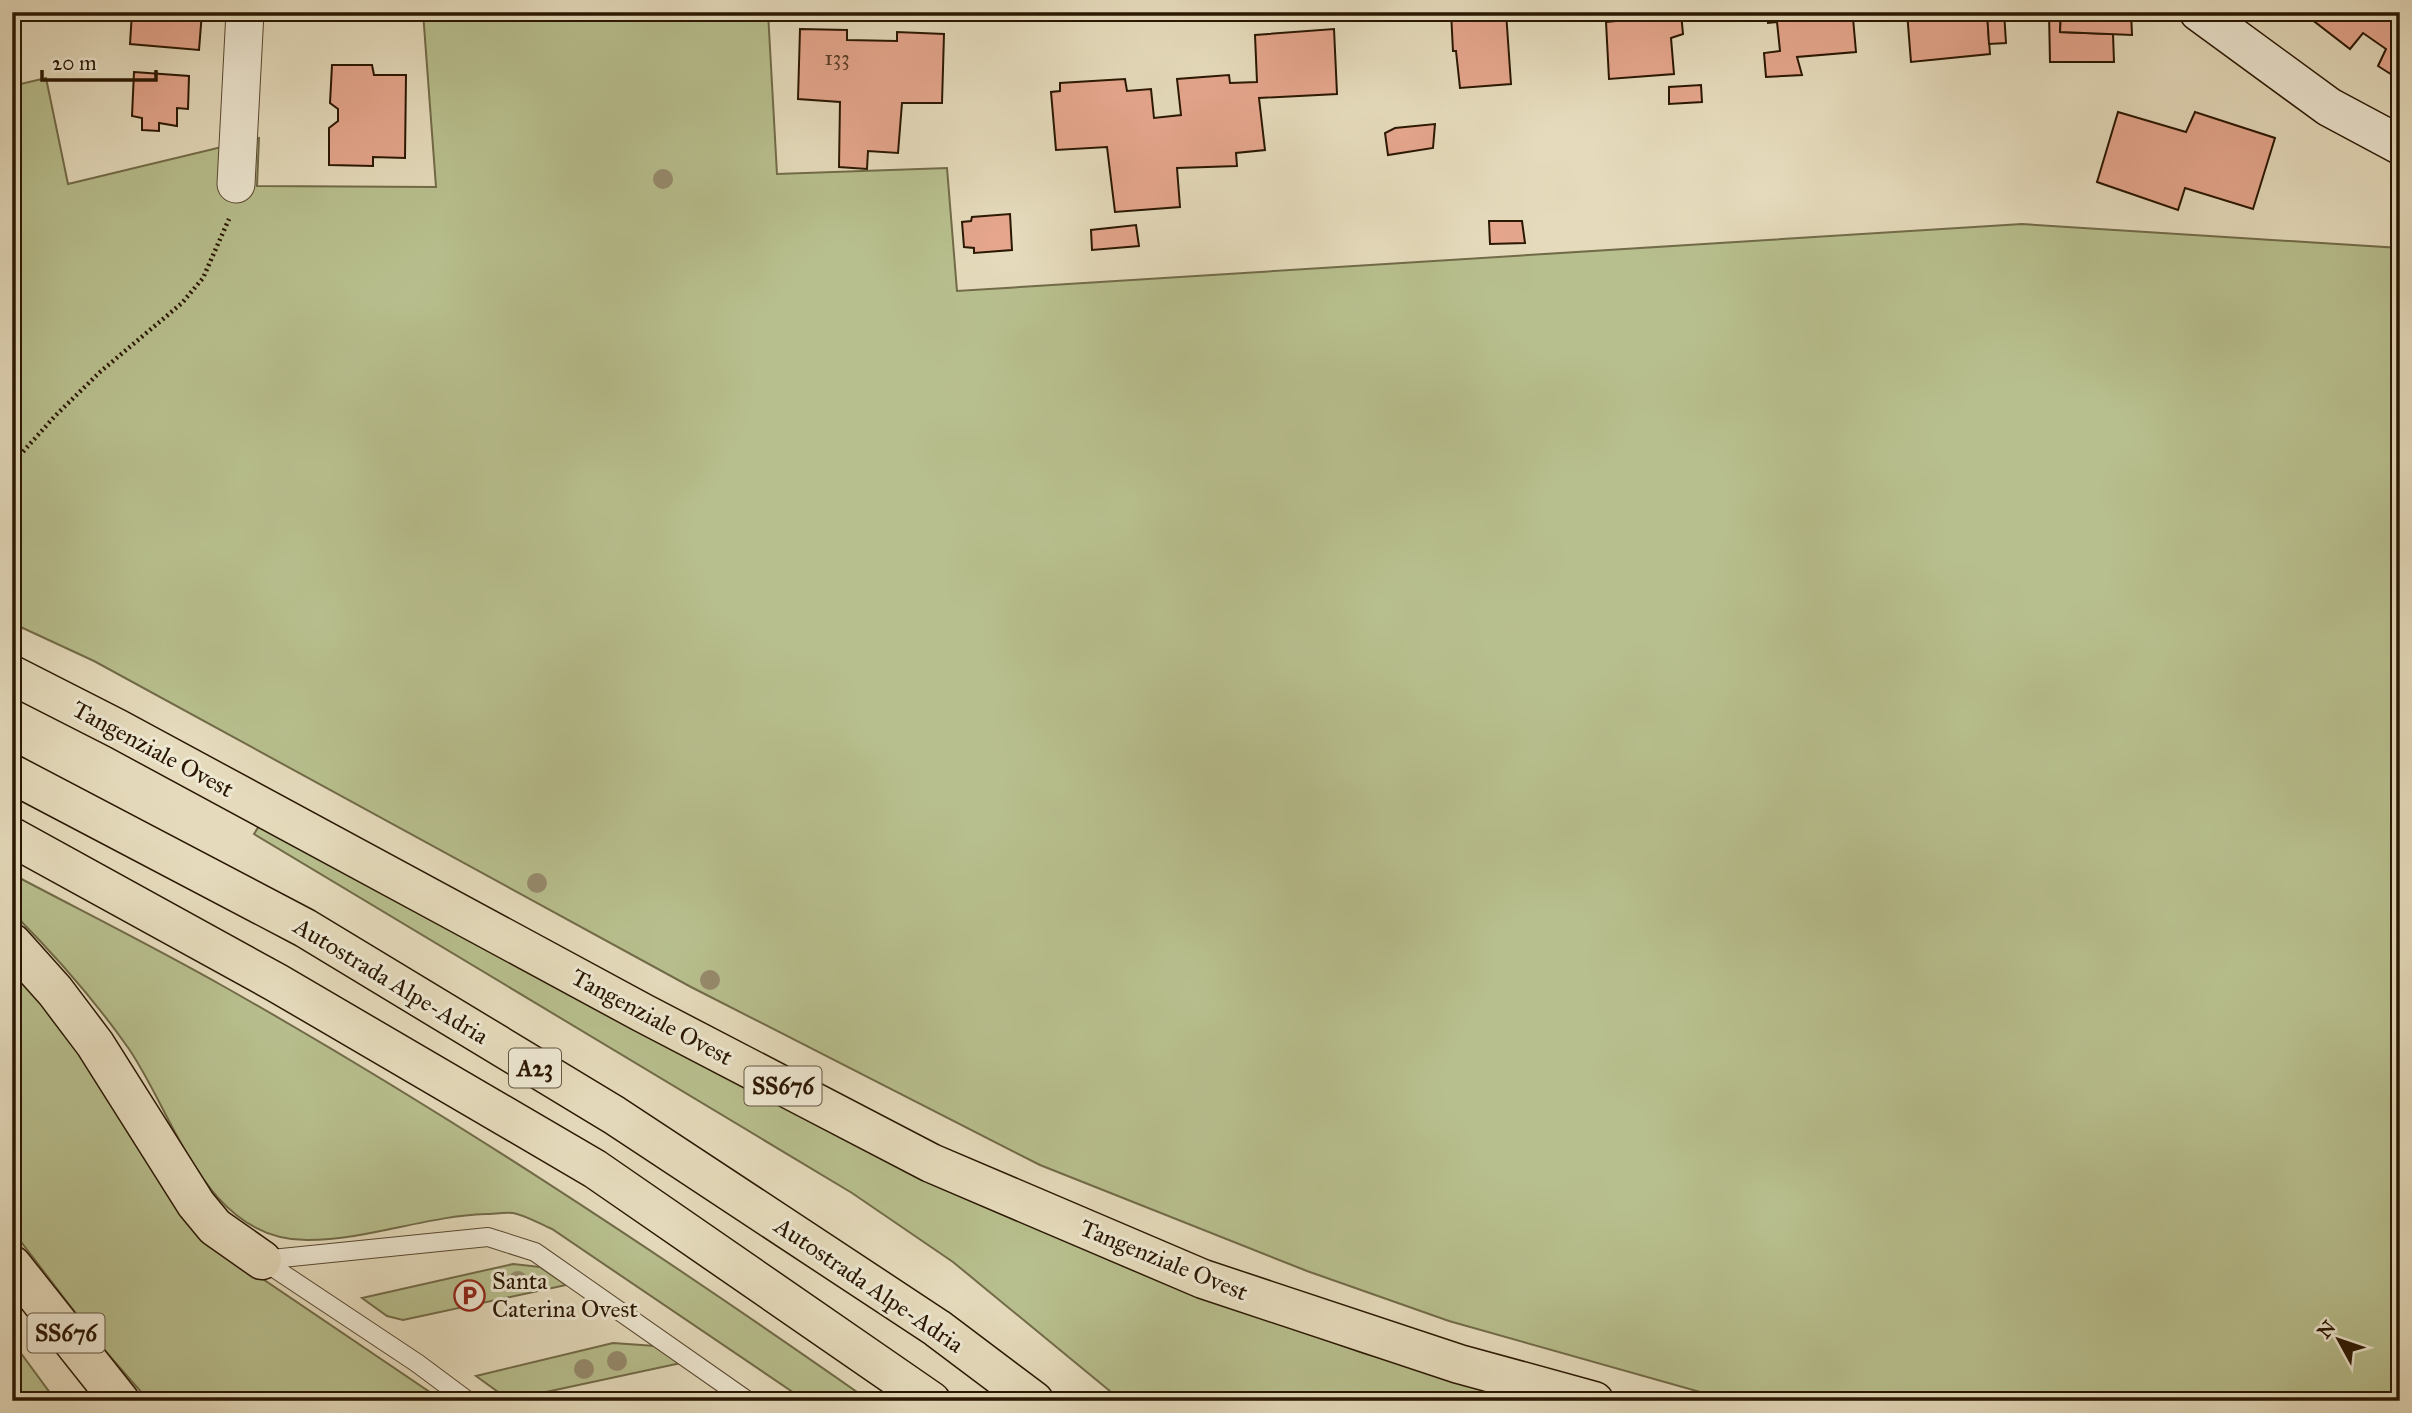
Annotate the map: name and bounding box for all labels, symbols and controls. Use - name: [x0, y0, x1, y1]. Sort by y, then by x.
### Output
- scale bar: [42, 38, 156, 82]
- house number: 133: [824, 45, 850, 71]
- text: 20 m: [52, 50, 97, 76]
- street label: Tangenziale Ovest: [67, 694, 239, 804]
- street label: Autostrada Alpe-Adria: [287, 911, 494, 1051]
- street label: Tangenziale Ovest: [566, 962, 738, 1072]
- road number: A23: [509, 1049, 561, 1088]
- road number: SS676: [744, 1066, 822, 1106]
- street label: Autostrada Alpe-Adria: [768, 1210, 970, 1360]
- street label: Tangenziale Ovest: [1076, 1213, 1253, 1308]
- place label: Santa Caterina Ovest: [492, 1266, 638, 1324]
- parking icon: Santa Caterina Ovest: [452, 1278, 486, 1312]
- north arrow: [2304, 1304, 2374, 1374]
- road number: SS676: [28, 1314, 104, 1352]
- text: N: [2312, 1316, 2340, 1343]

